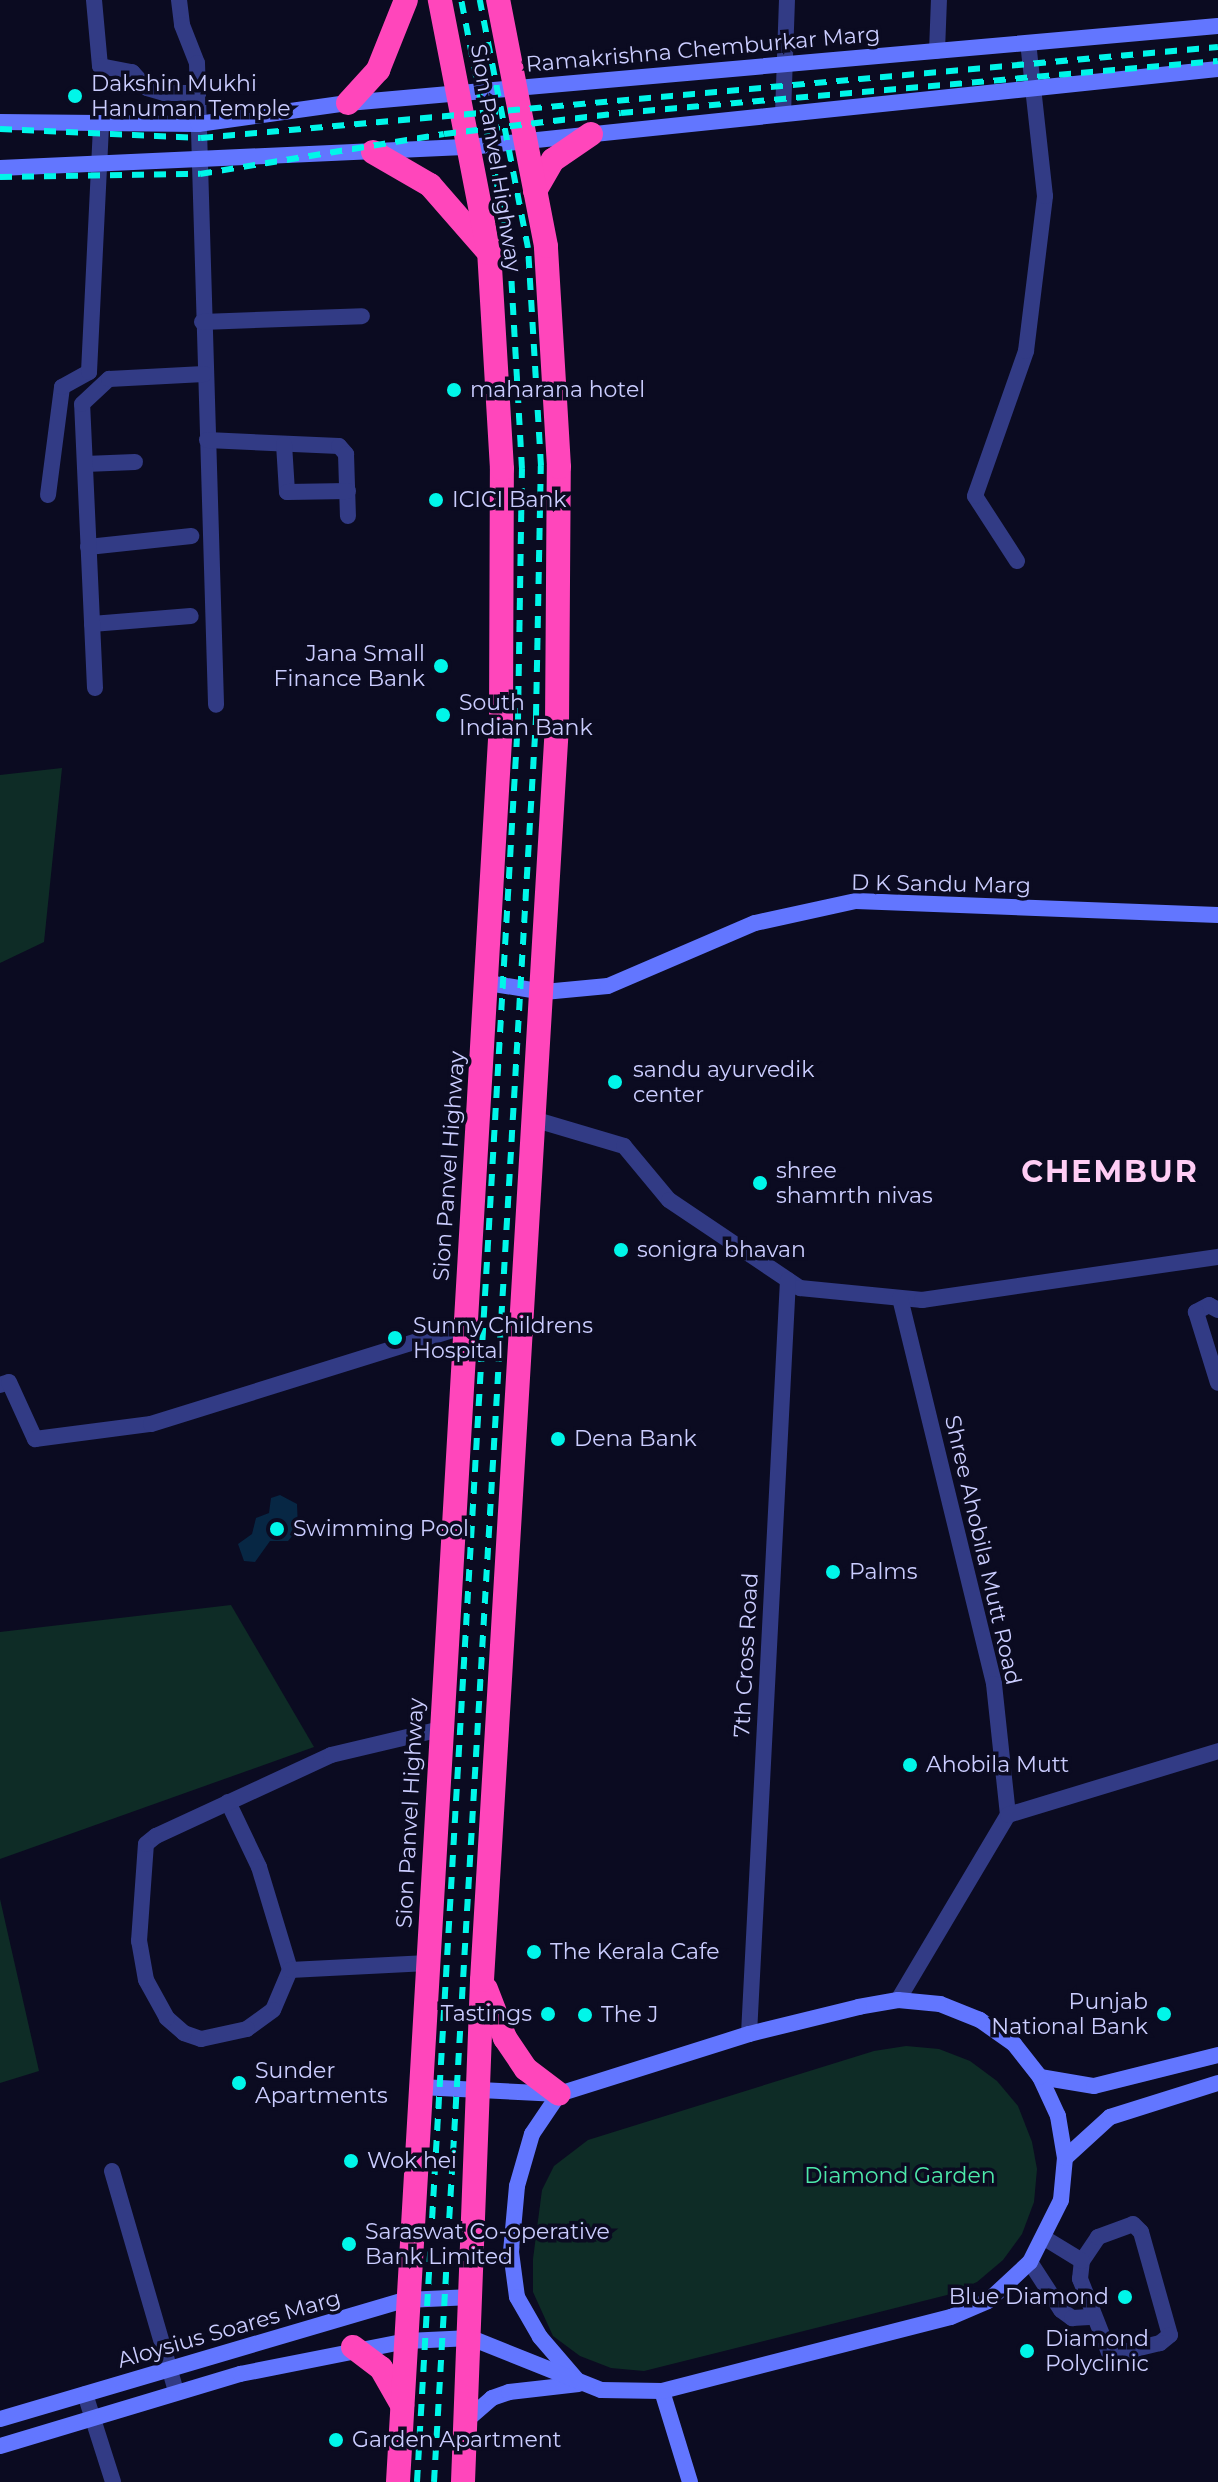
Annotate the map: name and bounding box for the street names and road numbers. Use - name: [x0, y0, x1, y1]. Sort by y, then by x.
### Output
- street label: Ramakrishna Chemburkar Marg: [525, 20, 881, 78]
- street label: Sion Panvel Highway: [465, 42, 527, 274]
- street label: D K Sandu Marg: [851, 869, 1031, 899]
- street label: Sion Panvel Highway: [428, 1050, 470, 1282]
- street label: Shree Ahobila Mutt Road: [939, 1413, 1027, 1687]
- street label: 7th Cross Road: [729, 1572, 763, 1738]
- street label: Sion Panvel Highway: [391, 1697, 429, 1929]
- street label: Aloysius Soares Marg: [114, 2284, 344, 2374]

